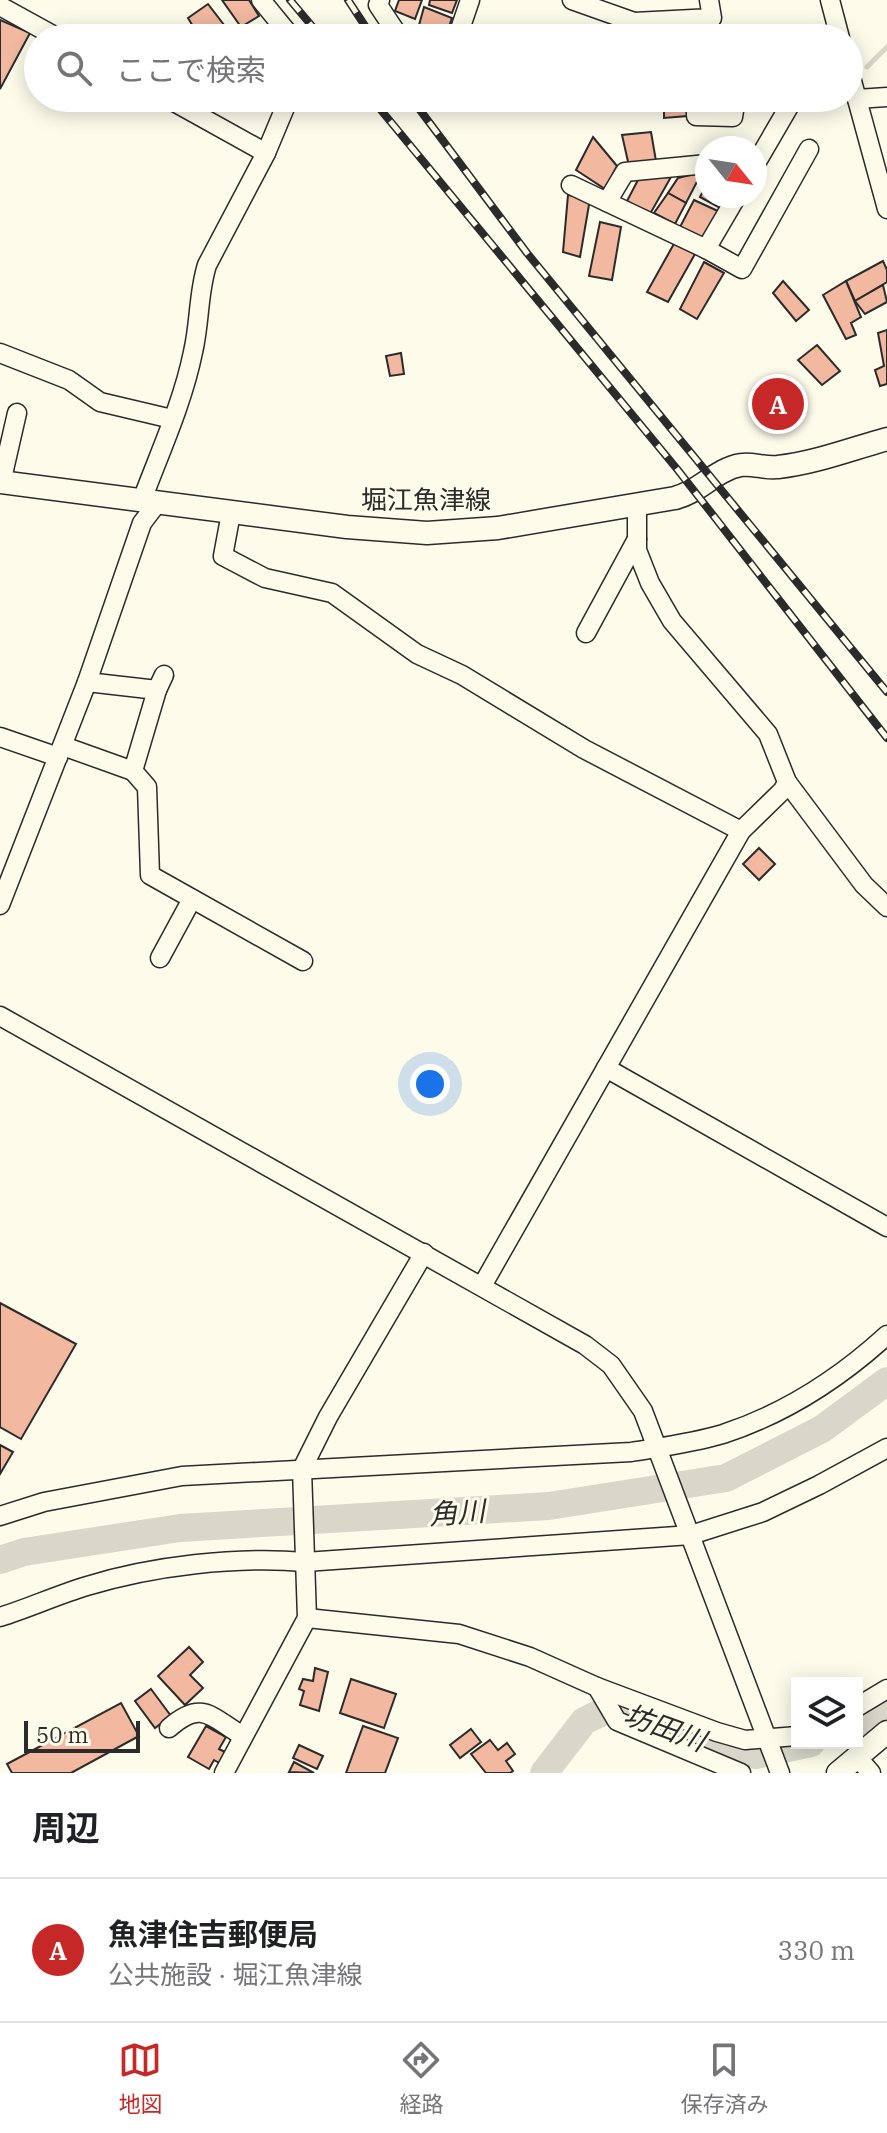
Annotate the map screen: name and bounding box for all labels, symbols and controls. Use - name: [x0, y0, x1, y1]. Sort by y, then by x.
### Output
- search box: [24, 24, 863, 112]
- icon: search: [52, 46, 96, 90]
- text: ここで検索: [116, 50, 266, 89]
- north arrow: [695, 136, 767, 208]
- pin: A: [752, 374, 804, 434]
- street label: 堀江魚津線: [361, 482, 491, 516]
- your location: [410, 1064, 450, 1104]
- water label: 角川: [428, 1491, 489, 1532]
- map controls: [791, 1677, 863, 1749]
- button: layers: [791, 1677, 863, 1749]
- water label: 坊田川: [619, 1695, 714, 1760]
- scale bar: [24, 1717, 140, 1753]
- text: 50 m: [36, 1720, 88, 1749]
- text: 周辺: [32, 1805, 100, 1849]
- text: 魚津住吉郵便局: [108, 1914, 318, 1953]
- text: A: [49, 1933, 67, 1967]
- text: 330 m: [777, 1933, 855, 1967]
- text: 公共施設 · 堀江魚津線: [108, 1957, 363, 1991]
- tab: 地図: [118, 2038, 163, 2118]
- tab: 経路: [399, 2038, 444, 2118]
- tab: 保存済み: [680, 2038, 769, 2118]

